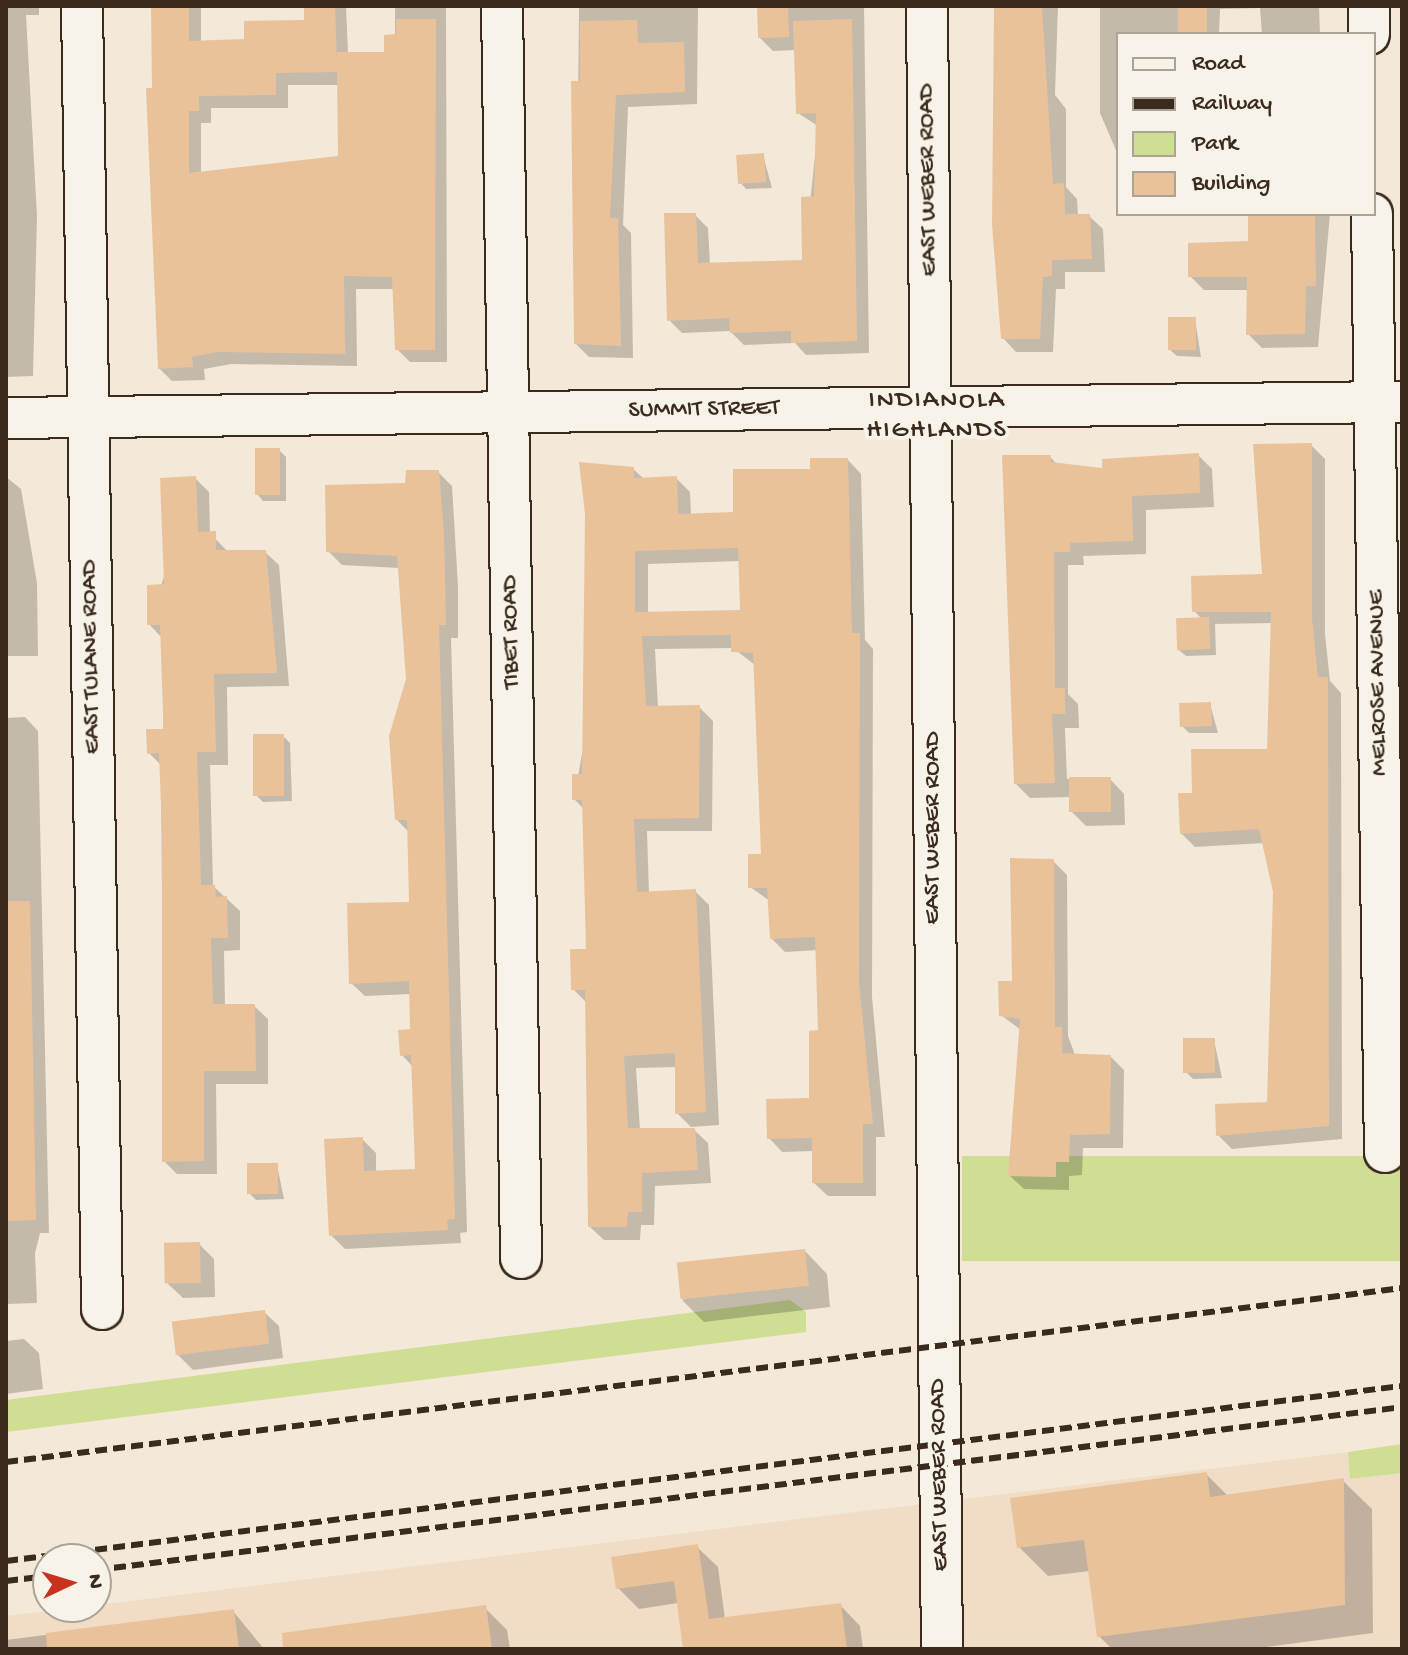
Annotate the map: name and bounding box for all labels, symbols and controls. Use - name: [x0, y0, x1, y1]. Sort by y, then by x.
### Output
- legend: [1116, 32, 1376, 216]
- text: Road: [1192, 50, 1244, 79]
- street label: EAST WEBER ROAD: [913, 83, 945, 277]
- text: Railway: [1192, 90, 1272, 119]
- text: Park: [1192, 130, 1238, 159]
- text: Building: [1192, 170, 1270, 199]
- district label: INDIANOLA HIGHLANDS: [866, 386, 1008, 448]
- street label: SUMMIT STREET: [628, 394, 780, 426]
- street label: EAST TULANE ROAD: [76, 560, 108, 754]
- street label: TIBET ROAD: [497, 575, 527, 689]
- street label: MELROSE AVENUE: [1363, 590, 1395, 776]
- street label: EAST WEBER ROAD: [920, 732, 948, 924]
- street label: EAST WEBER ROAD: [924, 1378, 956, 1572]
- north arrow: [32, 1543, 112, 1623]
- text: N: [80, 1573, 107, 1590]

